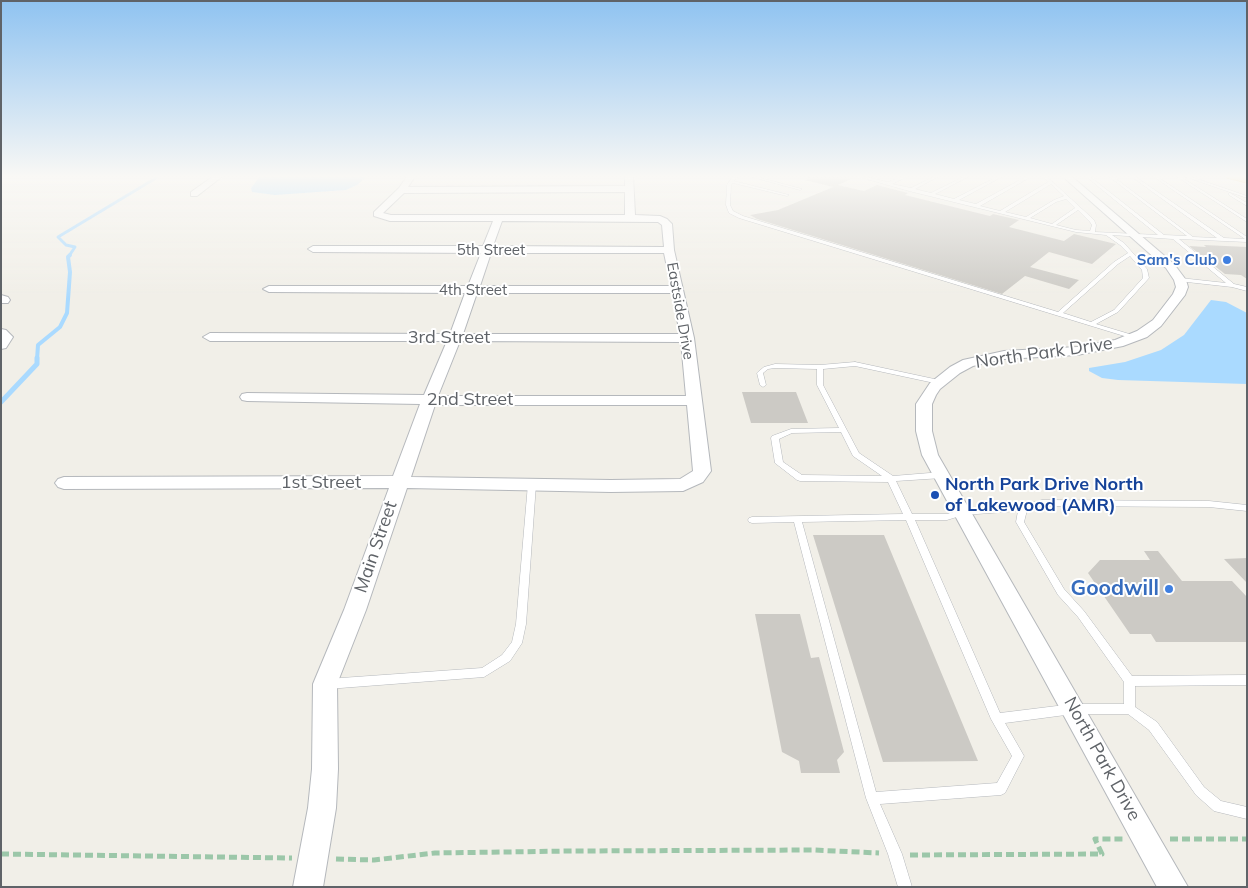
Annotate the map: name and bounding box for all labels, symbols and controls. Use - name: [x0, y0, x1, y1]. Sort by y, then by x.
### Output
- street label: 5th Street: [457, 241, 525, 259]
- place label: Sam's Club: [1137, 251, 1217, 269]
- marker: Sam's Club: [1221, 254, 1233, 266]
- street label: Eastside Drive: [663, 261, 697, 361]
- street label: 4th Street: [439, 281, 507, 299]
- street label: 3rd Street: [408, 327, 490, 349]
- street label: North Park Drive: [974, 333, 1114, 373]
- street label: 2nd Street: [427, 389, 513, 411]
- street label: 1st Street: [281, 472, 361, 494]
- place label: North Park Drive North of Lakewood (AMR): [945, 474, 1144, 516]
- marker: North Park Drive North of Lakewood (AMR): [929, 489, 941, 501]
- street label: Main Street: [350, 498, 402, 596]
- place label: Goodwill: [1071, 576, 1159, 602]
- marker: Goodwill: [1163, 583, 1175, 595]
- street label: North Park Drive: [1059, 693, 1145, 825]

